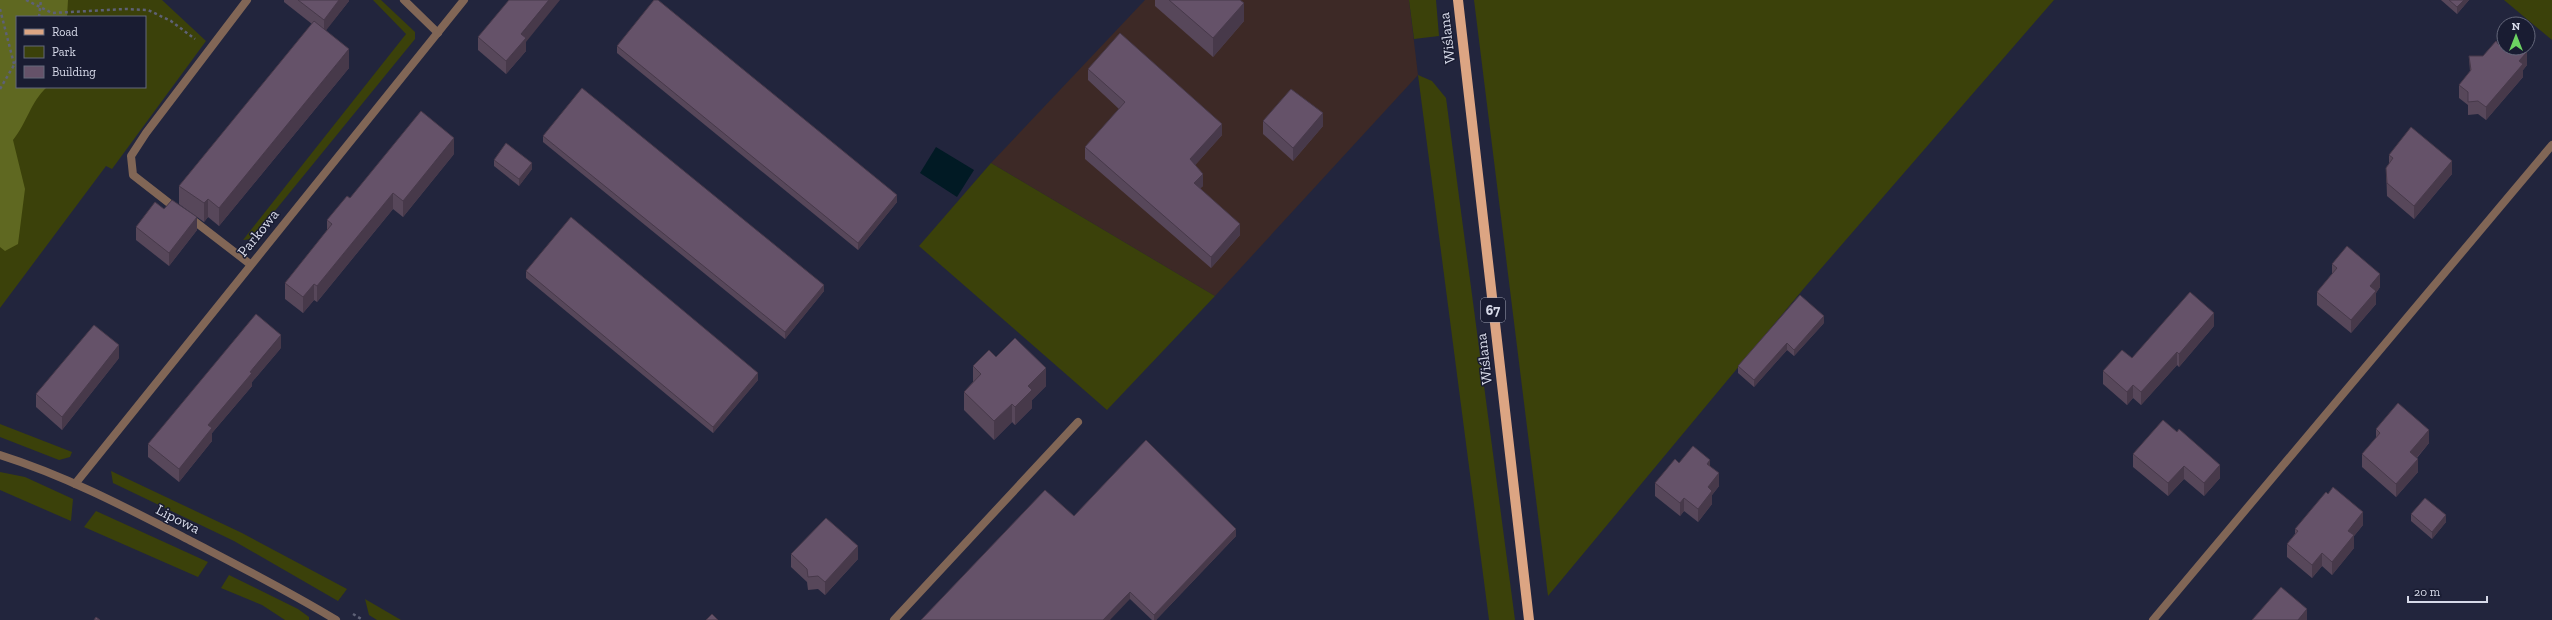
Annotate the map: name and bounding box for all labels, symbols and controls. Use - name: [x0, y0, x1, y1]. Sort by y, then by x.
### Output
- street label: Wiślana: [1435, 11, 1459, 65]
- legend: [16, 16, 146, 88]
- north arrow: [2496, 16, 2536, 56]
- text: N: [2512, 20, 2521, 33]
- text: Road: [52, 25, 78, 39]
- text: Park: [52, 45, 77, 59]
- text: Building: [52, 65, 96, 79]
- street label: Parkowa: [233, 206, 283, 260]
- road number: 67: [1481, 298, 1505, 322]
- street label: Wiślana: [1472, 332, 1496, 386]
- street label: Lipowa: [153, 500, 203, 538]
- scale bar: [2408, 578, 2487, 604]
- text: 20 m: [2414, 585, 2441, 599]

